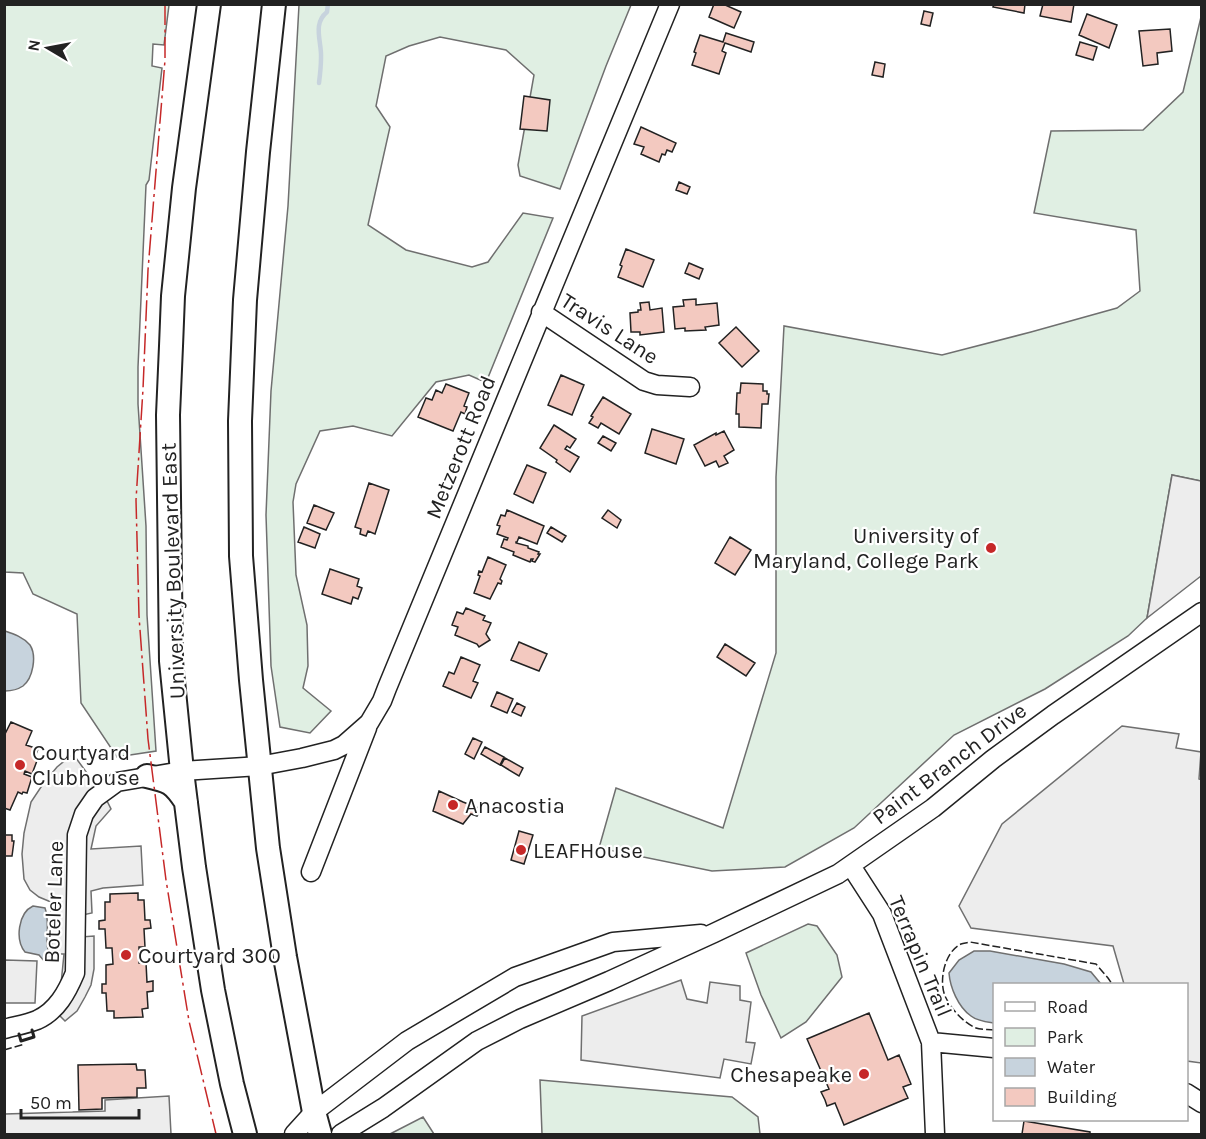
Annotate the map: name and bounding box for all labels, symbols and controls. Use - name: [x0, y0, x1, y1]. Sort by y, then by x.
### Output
- north arrow: [18, 18, 78, 78]
- text: N: [23, 38, 44, 53]
- street label: Travis Lane: [556, 288, 663, 370]
- street label: Metzerott Road: [420, 372, 502, 523]
- street label: University Boulevard East: [156, 442, 190, 700]
- place label: University of Maryland, College Park: [753, 523, 979, 574]
- marker: University of Maryland, College Park: [984, 541, 998, 555]
- street label: Paint Branch Drive: [868, 697, 1032, 830]
- place label: Courtyard Clubhouse: [32, 740, 139, 791]
- marker: Courtyard Clubhouse: [13, 758, 27, 772]
- place label: Anacostia: [465, 793, 565, 819]
- marker: Anacostia: [446, 798, 460, 812]
- place label: LEAFHouse: [533, 838, 643, 864]
- street label: Boteler Lane: [39, 840, 69, 964]
- marker: LEAFHouse: [514, 843, 528, 857]
- street label: Terrapin Trail: [883, 892, 957, 1021]
- place label: Courtyard 300: [138, 943, 281, 969]
- marker: Courtyard 300: [119, 948, 133, 962]
- legend: [993, 983, 1188, 1121]
- text: Road: [1047, 996, 1088, 1018]
- text: Park: [1047, 1026, 1084, 1048]
- text: Water: [1047, 1056, 1095, 1078]
- place label: Chesapeake: [730, 1062, 852, 1088]
- marker: Chesapeake: [857, 1067, 871, 1081]
- scale bar: [21, 1082, 140, 1120]
- text: Building: [1047, 1086, 1117, 1108]
- text: 50 m: [30, 1092, 72, 1114]

